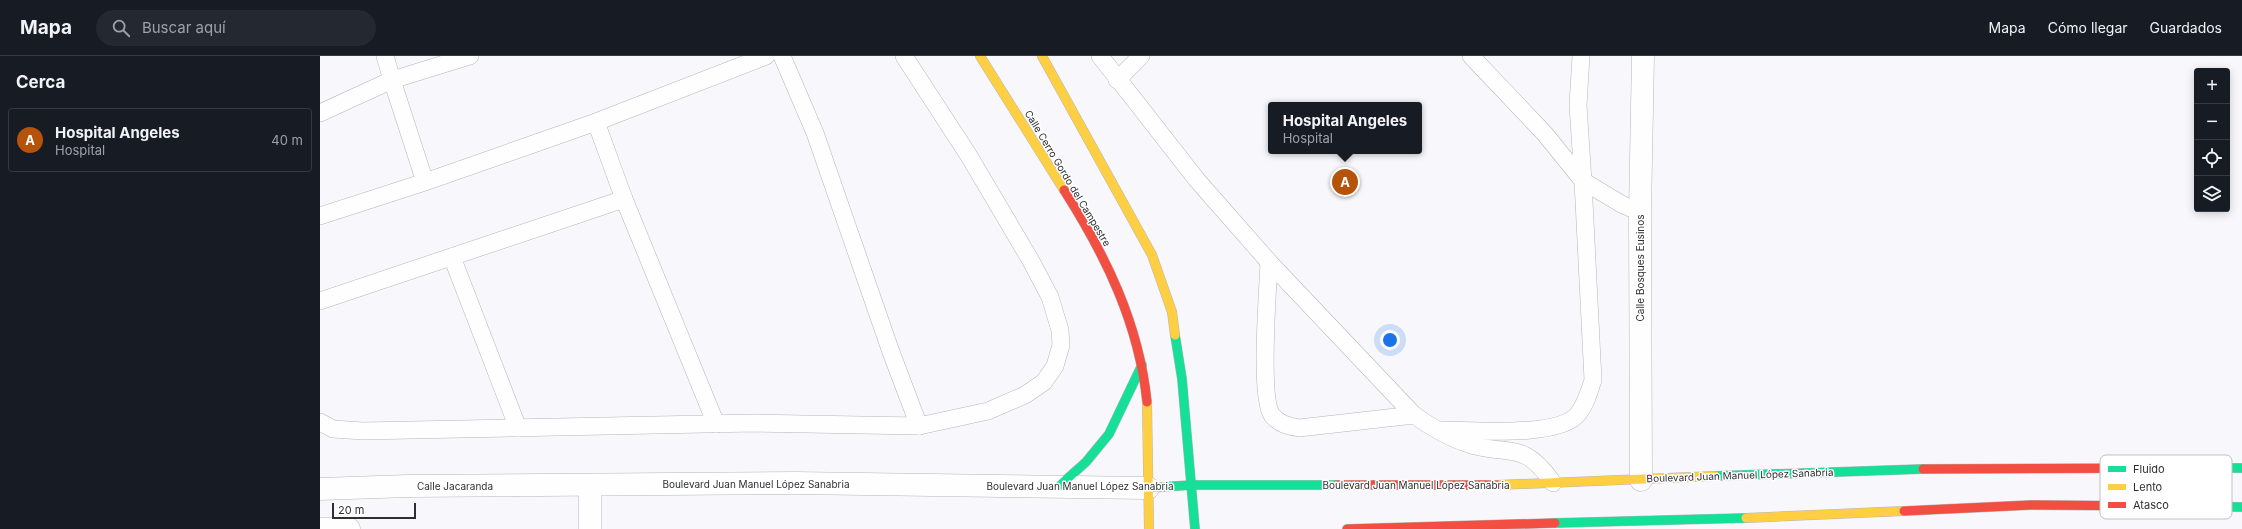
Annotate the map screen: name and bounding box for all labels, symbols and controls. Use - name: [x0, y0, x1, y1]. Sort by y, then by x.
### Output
- search box: [96, 10, 376, 46]
- text: Mapa: [20, 16, 72, 39]
- icon: search: [110, 17, 132, 39]
- text: Buscar aquí: [142, 18, 226, 37]
- text: Mapa: [1989, 19, 2026, 36]
- text: Cómo llegar: [2048, 19, 2128, 36]
- text: Guardados: [2150, 19, 2222, 36]
- map controls: [2194, 68, 2230, 212]
- button: +: [2194, 68, 2230, 104]
- text: Cerca: [16, 72, 65, 92]
- popup: [1268, 102, 1422, 154]
- button: −: [2194, 104, 2230, 140]
- street label: Calle Cerro Gordo del Campestre: [1023, 108, 1114, 248]
- text: Hospital Angeles: [1283, 111, 1407, 130]
- text: Hospital Angeles: [55, 123, 180, 142]
- text: Hospital: [1283, 130, 1333, 146]
- text: A: [25, 132, 35, 148]
- text: 40 m: [271, 132, 303, 148]
- button: locate: [2194, 140, 2230, 176]
- text: Hospital: [55, 142, 105, 158]
- pin: A: [1332, 167, 1358, 197]
- button: layers: [2194, 176, 2230, 212]
- street label: Calle Bosques Eusinos: [1634, 215, 1646, 322]
- your location: [1380, 330, 1400, 350]
- legend: [2100, 455, 2232, 519]
- text: Fluido: [2133, 462, 2165, 476]
- street label: Boulevard Juan Manuel López Sanabria: [1646, 466, 1834, 484]
- street label: Boulevard Juan Manuel López Sanabria: [662, 478, 850, 490]
- street label: Boulevard Juan Manuel López Sanabria: [1322, 479, 1510, 491]
- street label: Calle Jacaranda: [417, 480, 493, 492]
- street label: Boulevard Juan Manuel López Sanabria: [986, 480, 1174, 492]
- text: Lento: [2133, 480, 2163, 494]
- text: Atasco: [2133, 498, 2169, 512]
- scale bar: [332, 501, 416, 520]
- text: 20 m: [338, 503, 364, 517]

